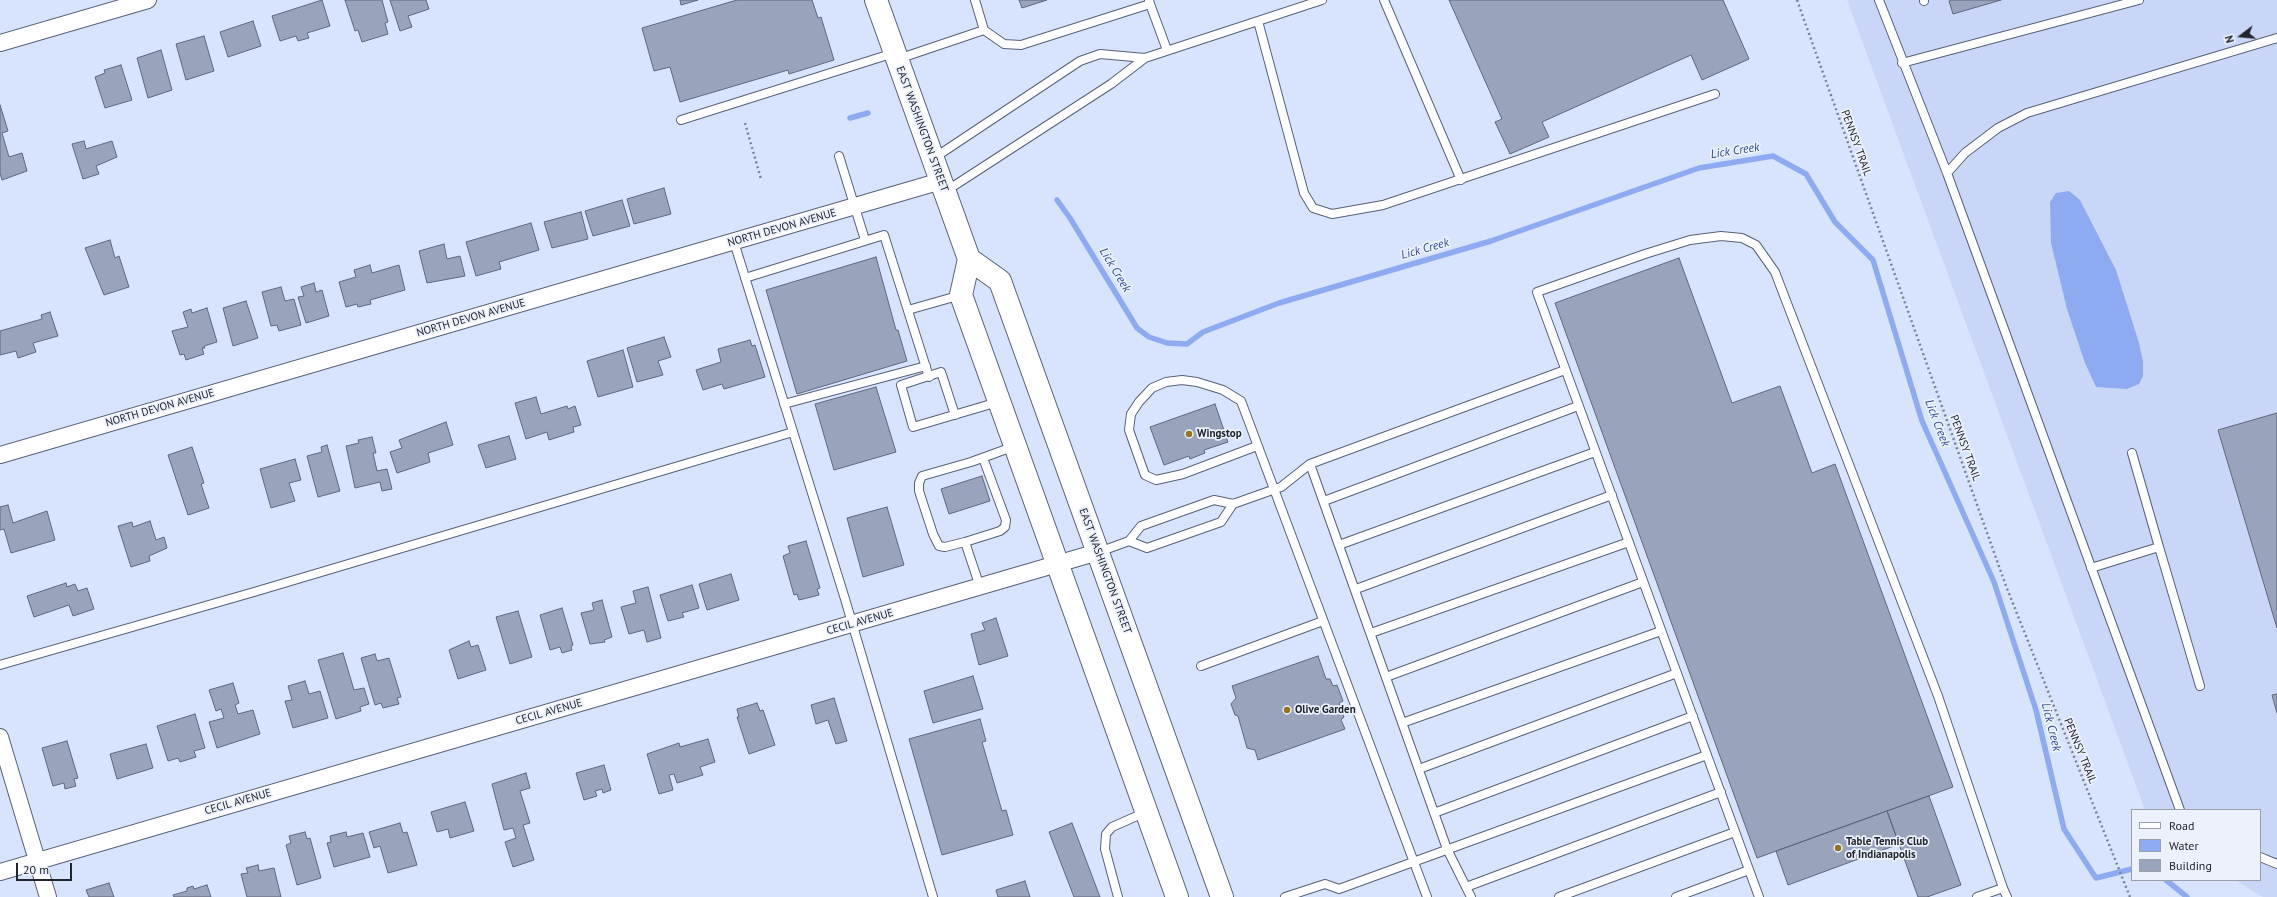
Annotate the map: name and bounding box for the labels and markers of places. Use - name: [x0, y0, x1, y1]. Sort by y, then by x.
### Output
- place label: Wingstop: [1197, 427, 1242, 441]
- marker: Wingstop: [1184, 429, 1194, 439]
- place label: Olive Garden: [1295, 703, 1356, 717]
- marker: Olive Garden: [1282, 705, 1292, 715]
- place label: Table Tennis Club of Indianapolis: [1846, 835, 1928, 861]
- marker: Table Tennis Club of Indianapolis: [1833, 843, 1843, 853]

